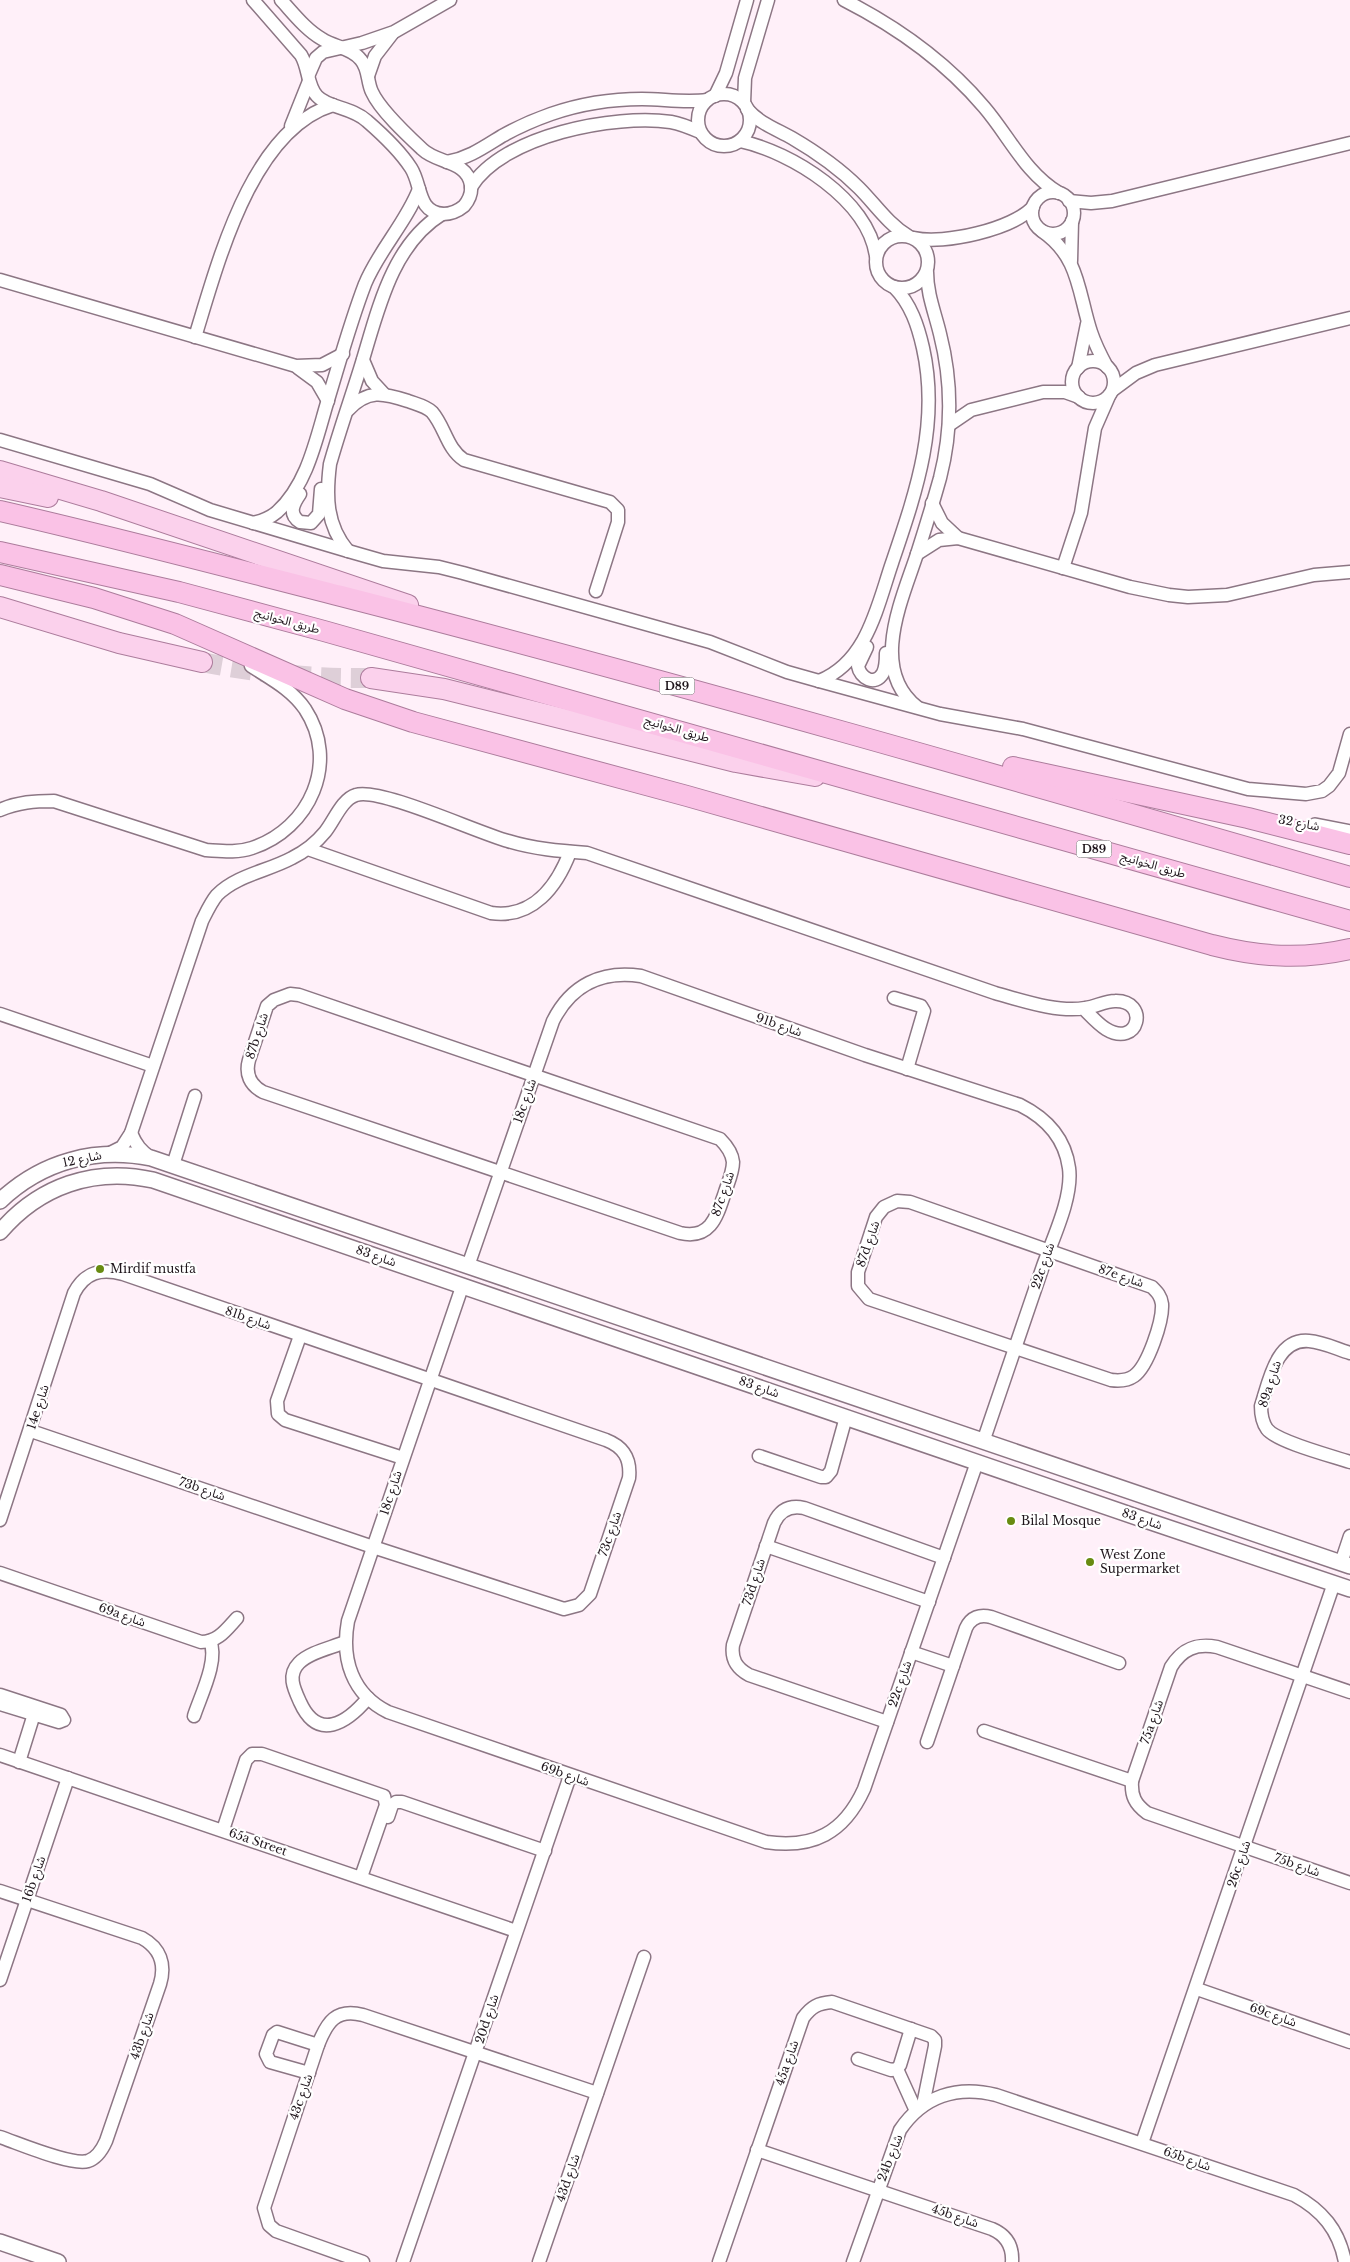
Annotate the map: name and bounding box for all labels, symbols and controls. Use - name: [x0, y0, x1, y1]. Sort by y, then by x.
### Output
- street label: طريق الخوانيج: [252, 605, 321, 638]
- road number: D89: [660, 678, 694, 694]
- street label: طريق الخوانيج: [642, 712, 711, 747]
- street label: شارع 32: [1277, 812, 1321, 835]
- road number: D89: [1076, 841, 1112, 858]
- street label: طريق الخوانيج: [1118, 848, 1187, 883]
- street label: 91b شارع: [753, 1010, 804, 1041]
- street label: 87b شارع: [242, 1011, 273, 1062]
- street label: 18c شارع: [510, 1077, 541, 1126]
- street label: شارع 12: [61, 1147, 103, 1172]
- street label: 87c شارع: [708, 1169, 739, 1219]
- street label: 87d شارع: [853, 1219, 884, 1270]
- street label: 22c شارع: [1028, 1241, 1059, 1292]
- street label: شارع 83: [353, 1242, 398, 1271]
- place label: Mirdif mustfa: [110, 1261, 196, 1276]
- street label: 87e شارع: [1096, 1261, 1146, 1292]
- marker: Mirdif mustfa: [94, 1263, 106, 1275]
- street label: 81b شارع: [223, 1303, 273, 1334]
- street label: 89a شارع: [1255, 1359, 1286, 1410]
- street label: شارع 83: [736, 1373, 781, 1402]
- street label: 14e شارع: [23, 1383, 54, 1432]
- street label: 18c شارع: [376, 1469, 407, 1518]
- street label: 73b شارع: [176, 1474, 227, 1505]
- street label: شارع 83: [1119, 1505, 1164, 1534]
- street label: 73c شارع: [595, 1509, 626, 1559]
- place label: Bilal Mosque: [1021, 1513, 1101, 1528]
- marker: Bilal Mosque: [1005, 1515, 1017, 1527]
- place label: West Zone Supermarket: [1099, 1547, 1181, 1576]
- marker: West Zone Supermarket: [1084, 1556, 1096, 1568]
- street label: 73d شارع: [739, 1557, 770, 1608]
- street label: 69a شارع: [96, 1599, 148, 1631]
- street label: 22c شارع: [885, 1659, 916, 1710]
- street label: 75a شارع: [1137, 1698, 1168, 1747]
- street label: 69b شارع: [538, 1758, 591, 1791]
- street label: 65a Street: [227, 1825, 290, 1859]
- street label: 26c شارع: [1224, 1839, 1255, 1890]
- street label: 75b شارع: [1272, 1850, 1322, 1881]
- street label: 16b شارع: [19, 1854, 50, 1905]
- street label: 20d شارع: [472, 1992, 503, 2046]
- street label: 69c شارع: [1247, 2000, 1299, 2031]
- street label: 43b شارع: [126, 2010, 159, 2062]
- street label: 45a شارع: [772, 2038, 803, 2088]
- street label: 43c شارع: [286, 2072, 317, 2122]
- street label: 24b شارع: [874, 2132, 907, 2184]
- street label: 65b شارع: [1161, 2143, 1213, 2176]
- street label: 43d شارع: [552, 2152, 585, 2204]
- street label: 45b شارع: [929, 2201, 981, 2232]

